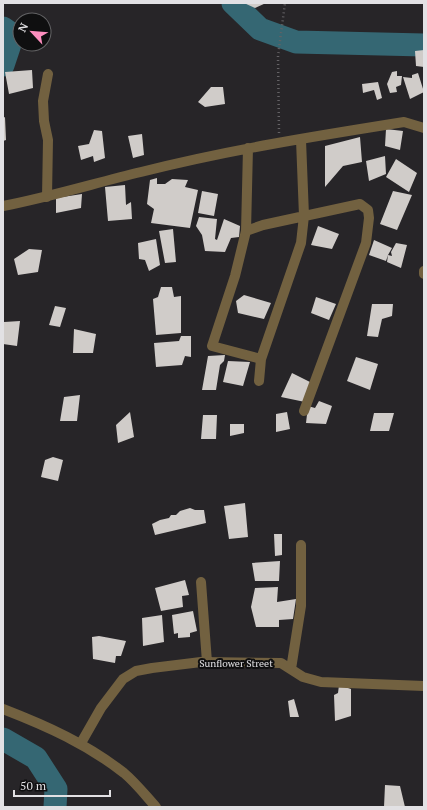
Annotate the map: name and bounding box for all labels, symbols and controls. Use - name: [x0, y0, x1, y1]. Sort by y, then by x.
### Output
- north arrow: [12, 12, 52, 52]
- text: N: [15, 20, 31, 34]
- street label: Sunflower Street: [199, 657, 273, 670]
- scale bar: [14, 772, 110, 798]
- text: 50 m: [20, 778, 47, 793]

